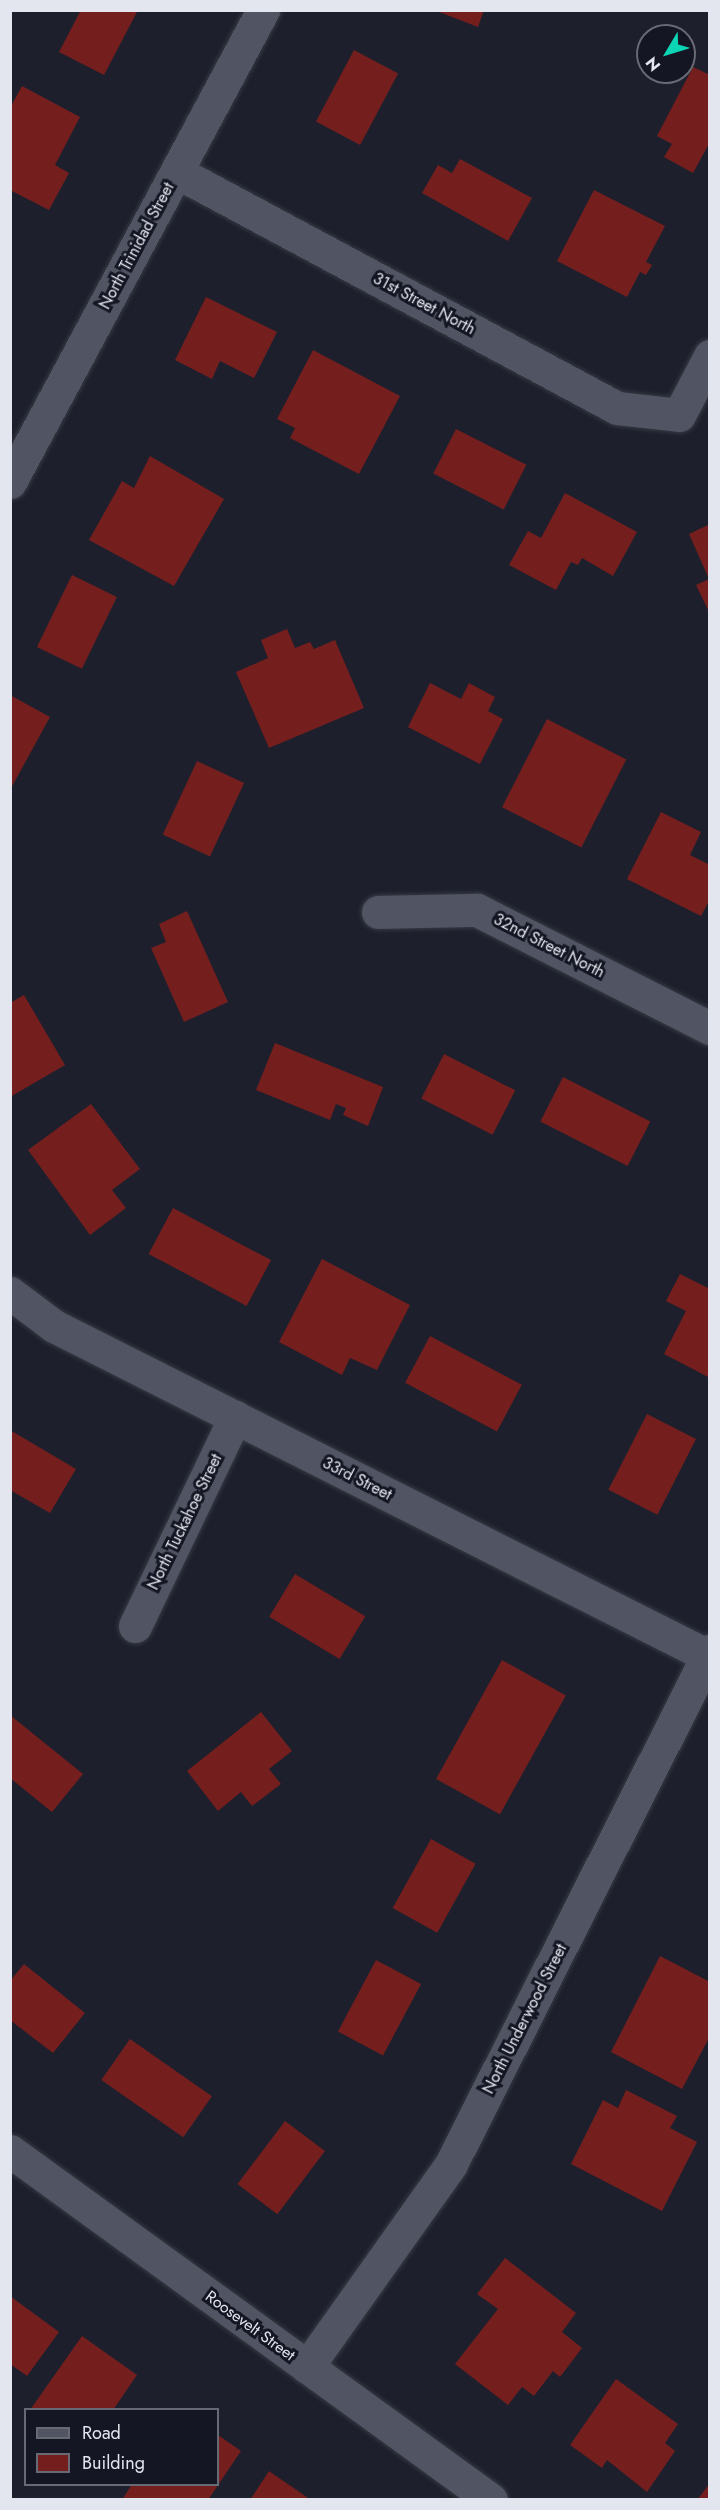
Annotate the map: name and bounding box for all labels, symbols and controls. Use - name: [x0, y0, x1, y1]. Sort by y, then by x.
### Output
- north arrow: [636, 24, 696, 84]
- text: N: [640, 52, 666, 76]
- street label: North Trinidad Street: [95, 179, 179, 313]
- street label: 31st Street North: [370, 269, 478, 339]
- street label: 32nd Street North: [490, 910, 608, 982]
- street label: North Tuckahoe Street: [144, 1451, 226, 1593]
- street label: 33rd Street: [319, 1453, 395, 1505]
- street label: North Underwood Street: [479, 1941, 571, 2097]
- street label: Roosevelt Street: [201, 2287, 299, 2365]
- legend: [24, 2408, 219, 2486]
- text: Road: [82, 2420, 121, 2446]
- text: Building: [82, 2450, 145, 2476]

